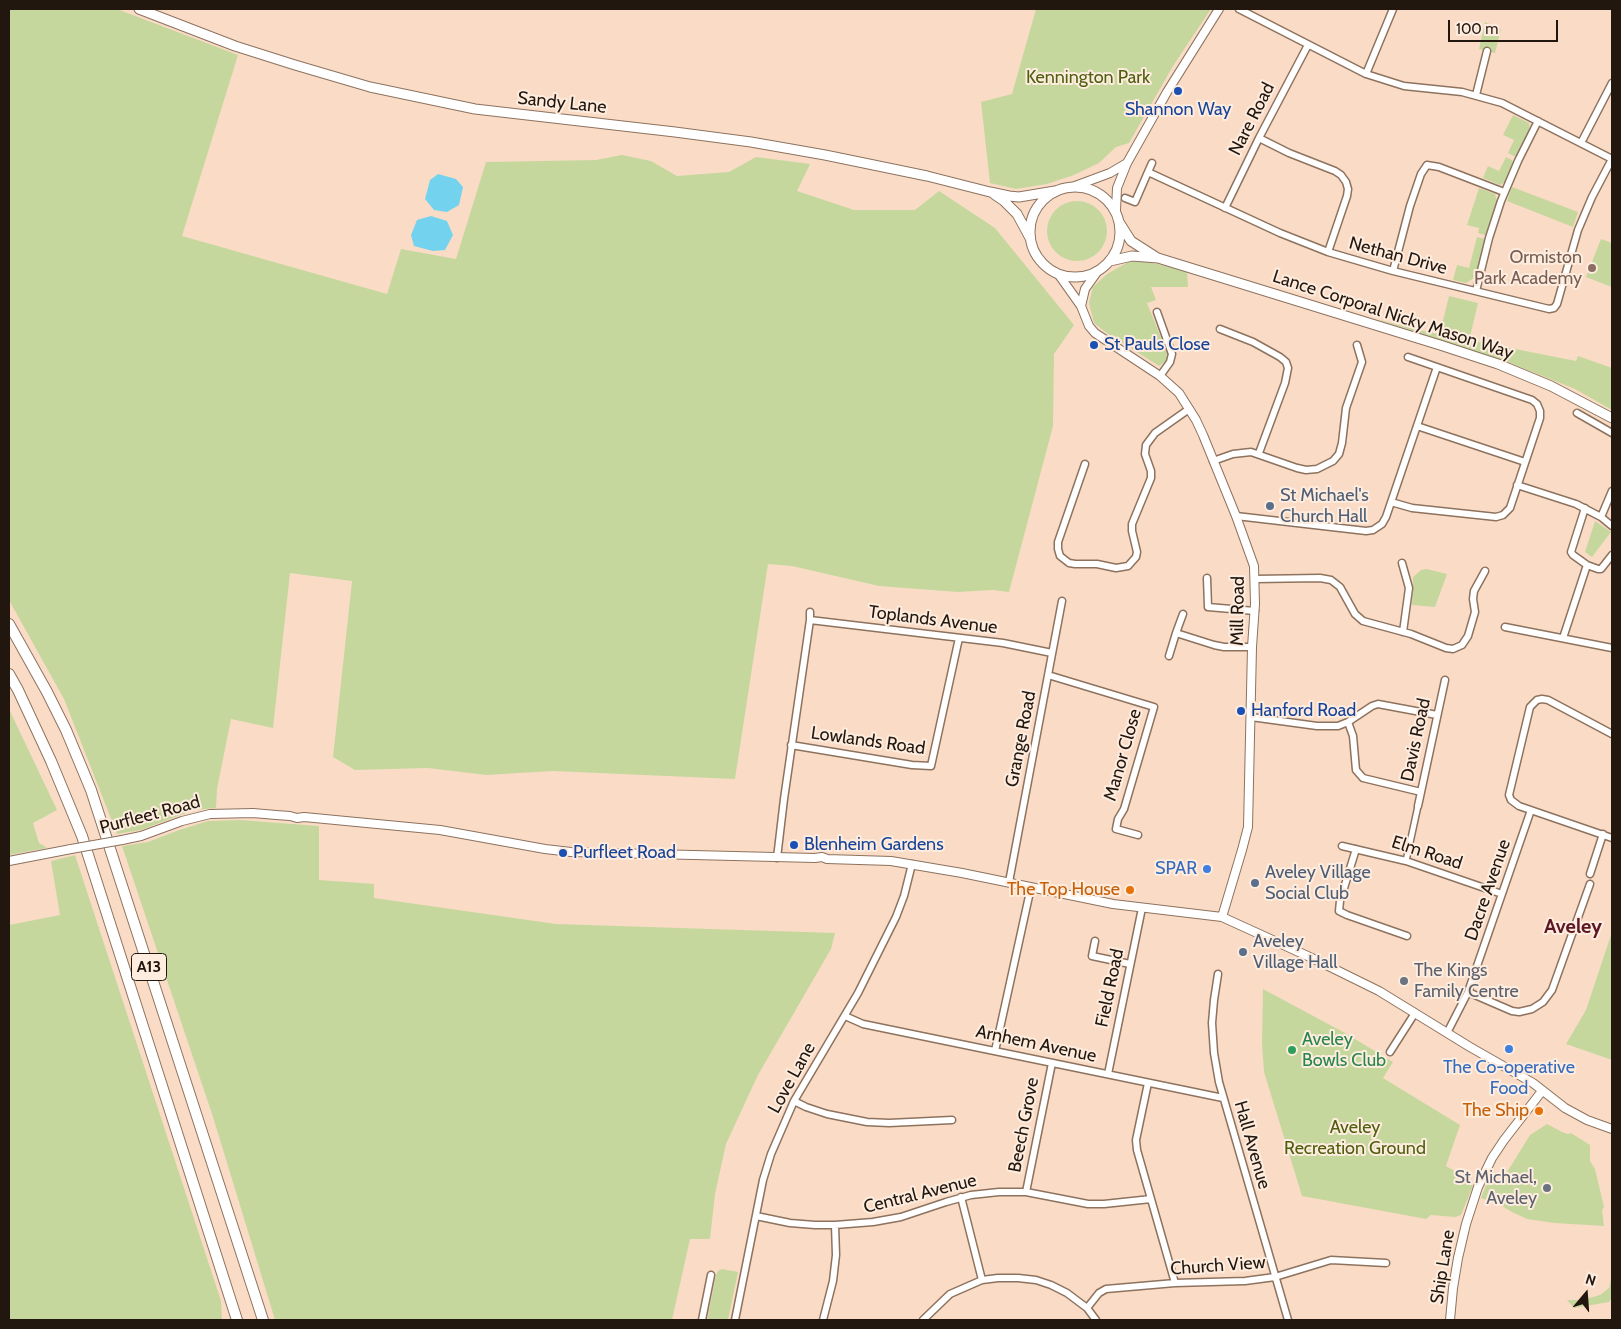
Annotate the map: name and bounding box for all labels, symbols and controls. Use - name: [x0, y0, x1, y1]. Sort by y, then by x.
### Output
- scale bar: [1451, 10, 1561, 42]
- text: 100 m: [1456, 20, 1498, 38]
- park label: Kennington Park: [1026, 67, 1150, 89]
- street label: Nare Road: [1224, 79, 1280, 159]
- marker: Shannon Way: [1172, 85, 1184, 97]
- street label: Sandy Lane: [516, 88, 608, 118]
- place label: Shannon Way: [1125, 99, 1231, 121]
- street label: Nethan Drive: [1347, 233, 1449, 279]
- place label: Ormiston Park Academy: [1474, 247, 1582, 290]
- marker: Ormiston Park Academy: [1586, 262, 1598, 274]
- street label: Lance Corporal Nicky Mason Way: [1270, 266, 1516, 364]
- place label: St Pauls Close: [1104, 334, 1210, 356]
- marker: St Pauls Close: [1088, 339, 1100, 351]
- place label: St Michael's Church Hall: [1280, 485, 1369, 528]
- marker: St Michael's Church Hall: [1264, 500, 1276, 512]
- street label: Mill Road: [1227, 576, 1249, 646]
- street label: Toplands Avenue: [867, 601, 999, 639]
- street label: Grange Road: [1001, 689, 1041, 789]
- street label: Davis Road: [1397, 696, 1435, 784]
- place label: Hanford Road: [1251, 700, 1356, 722]
- marker: Hanford Road: [1235, 705, 1247, 717]
- street label: Manor Close: [1100, 707, 1146, 803]
- street label: Lowlands Road: [809, 722, 927, 760]
- street label: Purfleet Road: [97, 791, 203, 839]
- street label: Elm Road: [1389, 831, 1465, 875]
- place label: Blenheim Gardens: [804, 834, 944, 856]
- street label: Dacre Avenue: [1461, 837, 1515, 943]
- marker: Blenheim Gardens: [788, 839, 800, 851]
- place label: Purfleet Road: [573, 842, 676, 864]
- marker: Purfleet Road: [557, 847, 569, 859]
- place label: SPAR: [1155, 858, 1197, 880]
- place label: Aveley Village Social Club: [1265, 862, 1371, 904]
- marker: SPAR: [1201, 863, 1213, 875]
- marker: Aveley Village Social Club: [1249, 877, 1261, 889]
- place label: The Top House: [1007, 879, 1120, 901]
- marker: The Top House: [1124, 884, 1136, 896]
- district label: Aveley: [1544, 915, 1602, 939]
- place label: Aveley Village Hall: [1253, 931, 1338, 974]
- marker: Aveley Village Hall: [1237, 946, 1249, 958]
- street label: Field Road: [1091, 947, 1129, 1029]
- road number: A13: [132, 954, 166, 980]
- place label: The Kings Family Centre: [1414, 960, 1519, 1002]
- marker: The Kings Family Centre: [1398, 975, 1410, 987]
- street label: Arnhem Avenue: [974, 1021, 1098, 1067]
- place label: Aveley Bowls Club: [1302, 1029, 1386, 1072]
- street label: Love Lane: [764, 1039, 820, 1117]
- marker: The Co-operative Food: [1503, 1043, 1515, 1055]
- marker: Aveley Bowls Club: [1286, 1044, 1298, 1056]
- place label: The Co-operative Food: [1443, 1057, 1575, 1100]
- street label: Beech Grove: [1004, 1076, 1044, 1174]
- street label: Hall Avenue: [1229, 1098, 1275, 1192]
- place label: The Ship: [1462, 1100, 1529, 1122]
- marker: The Ship: [1533, 1105, 1545, 1117]
- park label: Aveley Recreation Ground: [1284, 1117, 1426, 1160]
- place label: St Michael, Aveley: [1454, 1167, 1537, 1210]
- street label: Central Avenue: [861, 1170, 979, 1218]
- marker: St Michael, Aveley: [1541, 1182, 1553, 1194]
- street label: Ship Lane: [1426, 1228, 1460, 1306]
- street label: Church View: [1170, 1252, 1266, 1280]
- north arrow: [1561, 1269, 1611, 1319]
- text: N: [1583, 1270, 1598, 1290]

